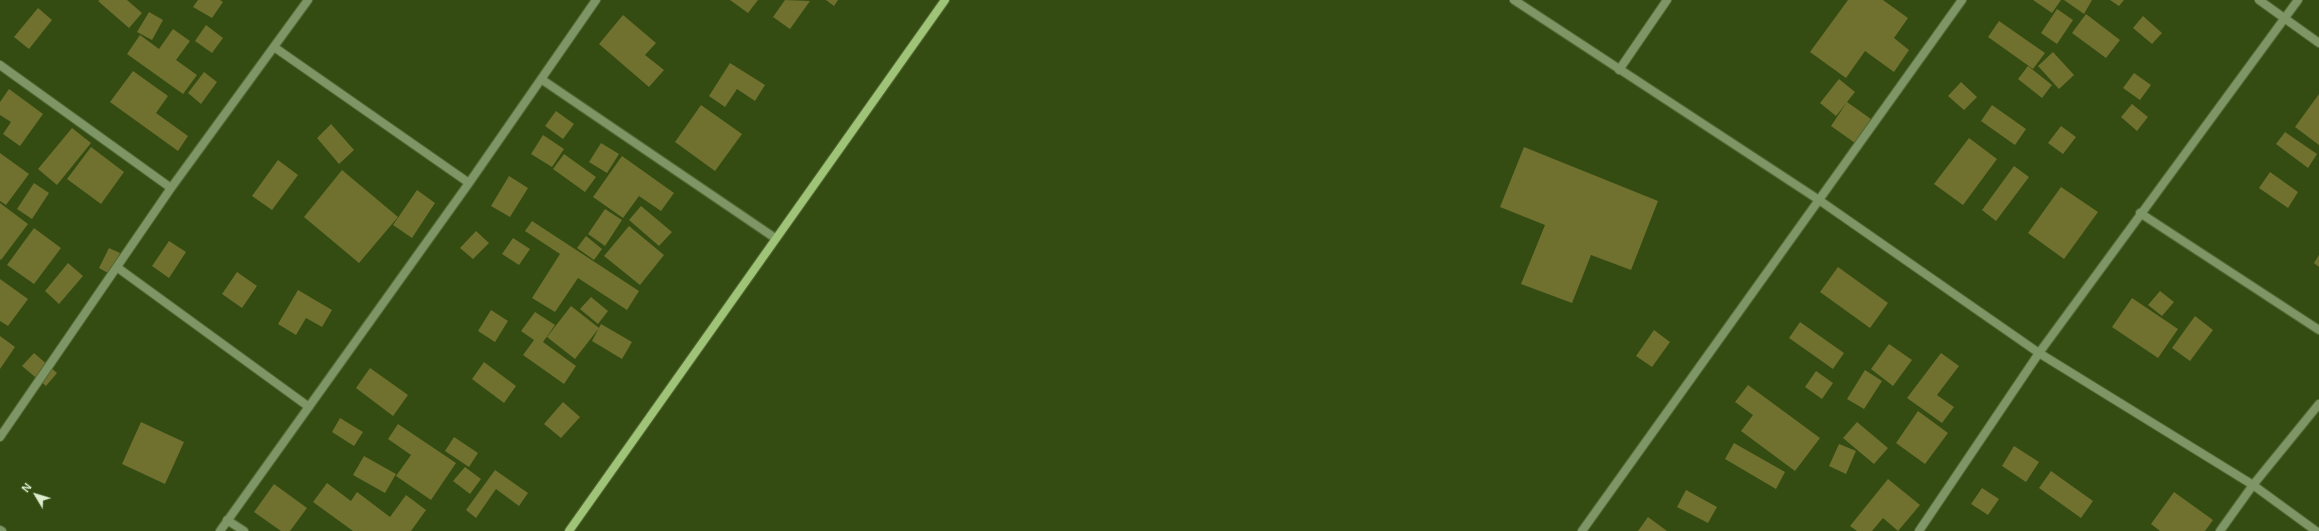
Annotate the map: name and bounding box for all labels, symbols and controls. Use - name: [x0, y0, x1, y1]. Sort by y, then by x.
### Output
- north arrow: [16, 475, 56, 515]
- text: N: [19, 481, 34, 494]

